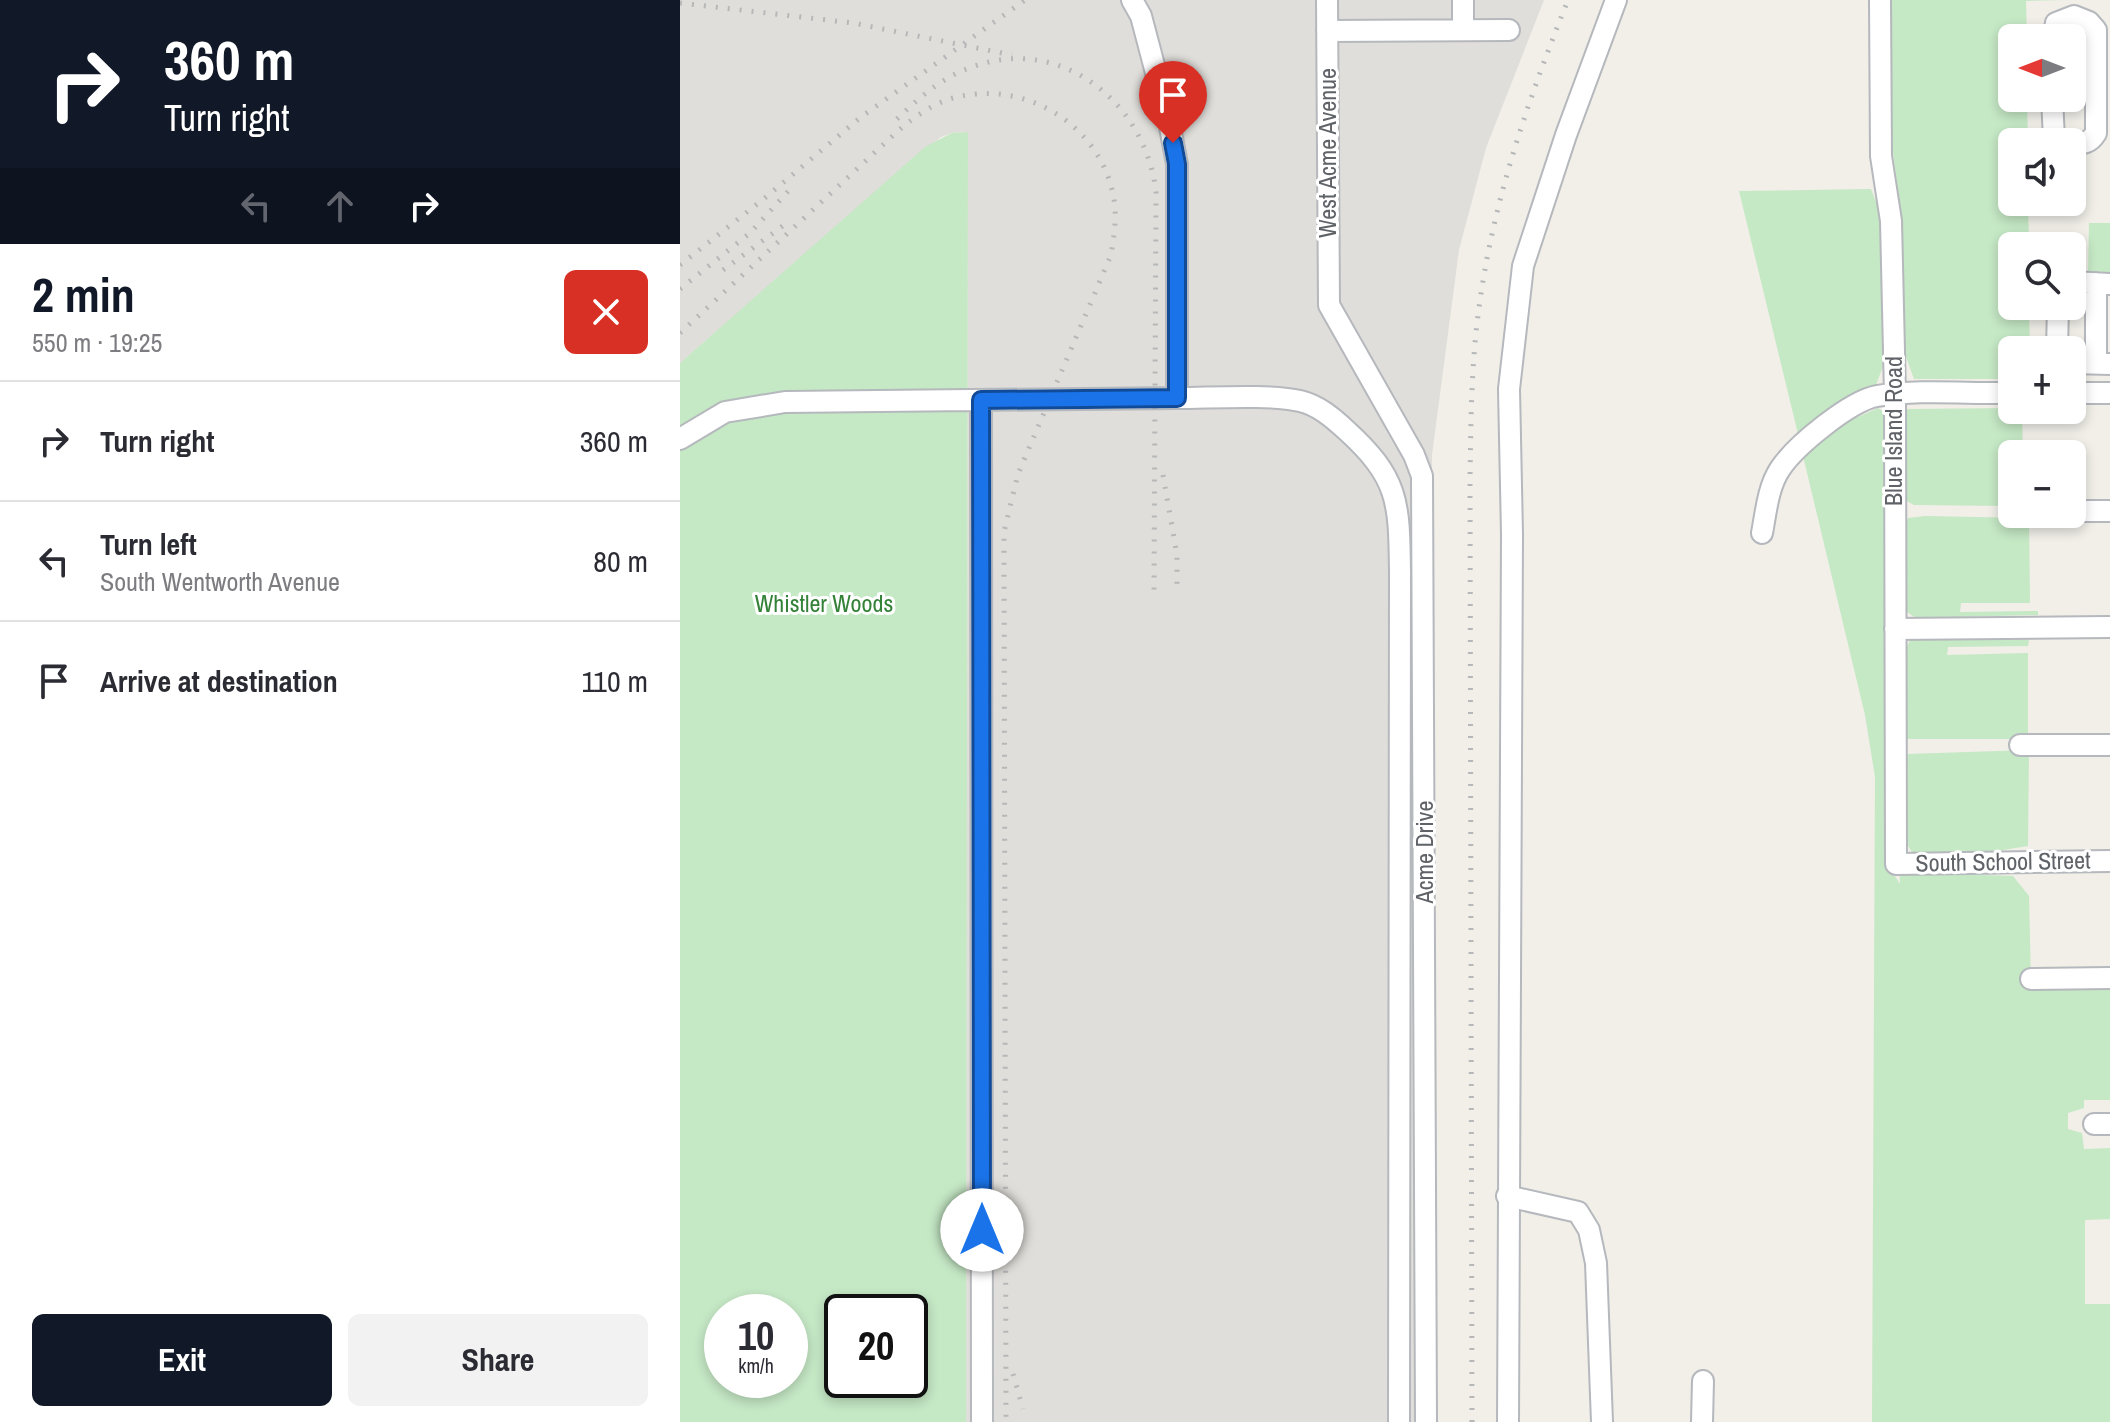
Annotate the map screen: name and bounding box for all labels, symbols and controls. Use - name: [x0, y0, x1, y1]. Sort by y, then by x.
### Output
- text: 360 m: [164, 22, 294, 97]
- north arrow: [1998, 24, 2086, 112]
- map controls: [1998, 24, 2086, 528]
- icon: right: [32, 32, 136, 136]
- pin: [1139, 61, 1207, 143]
- street label: West Acme Avenue: [1311, 68, 1343, 238]
- icon: arrive: [1151, 73, 1195, 117]
- text: Turn right: [164, 94, 289, 142]
- button: sound: [1998, 128, 2086, 216]
- icon: left: [234, 184, 278, 228]
- icon: ahead: [318, 184, 362, 228]
- icon: right: [402, 184, 446, 228]
- button: search: [1998, 232, 2086, 320]
- text: 2 min: [32, 262, 135, 327]
- button: close: [564, 270, 648, 354]
- text: 550 m · 19:25: [32, 325, 162, 360]
- button: +: [1998, 336, 2086, 424]
- street label: Blue Island Road: [1877, 356, 1909, 506]
- icon: right: [32, 419, 76, 463]
- text: Turn right: [100, 421, 214, 461]
- text: 360 m: [580, 421, 648, 461]
- button: −: [1998, 440, 2086, 528]
- text: Turn left: [100, 524, 197, 564]
- icon: left: [32, 539, 76, 583]
- text: 80 m: [593, 541, 648, 581]
- text: South Wentworth Avenue: [100, 564, 340, 599]
- park label: Whistler Woods: [755, 587, 893, 619]
- icon: arrive: [32, 659, 76, 703]
- text: Arrive at destination: [100, 661, 338, 701]
- text: 110 m: [581, 661, 648, 701]
- street label: Acme Drive: [1408, 801, 1440, 904]
- street label: South School Street: [1915, 843, 2091, 879]
- position arrow: [940, 1188, 1024, 1272]
- speed limit sign: 20: [824, 1294, 928, 1398]
- text: 10: [738, 1309, 774, 1362]
- button: Exit: [32, 1314, 332, 1406]
- button: Share: [348, 1314, 648, 1406]
- text: km/h: [738, 1352, 774, 1379]

